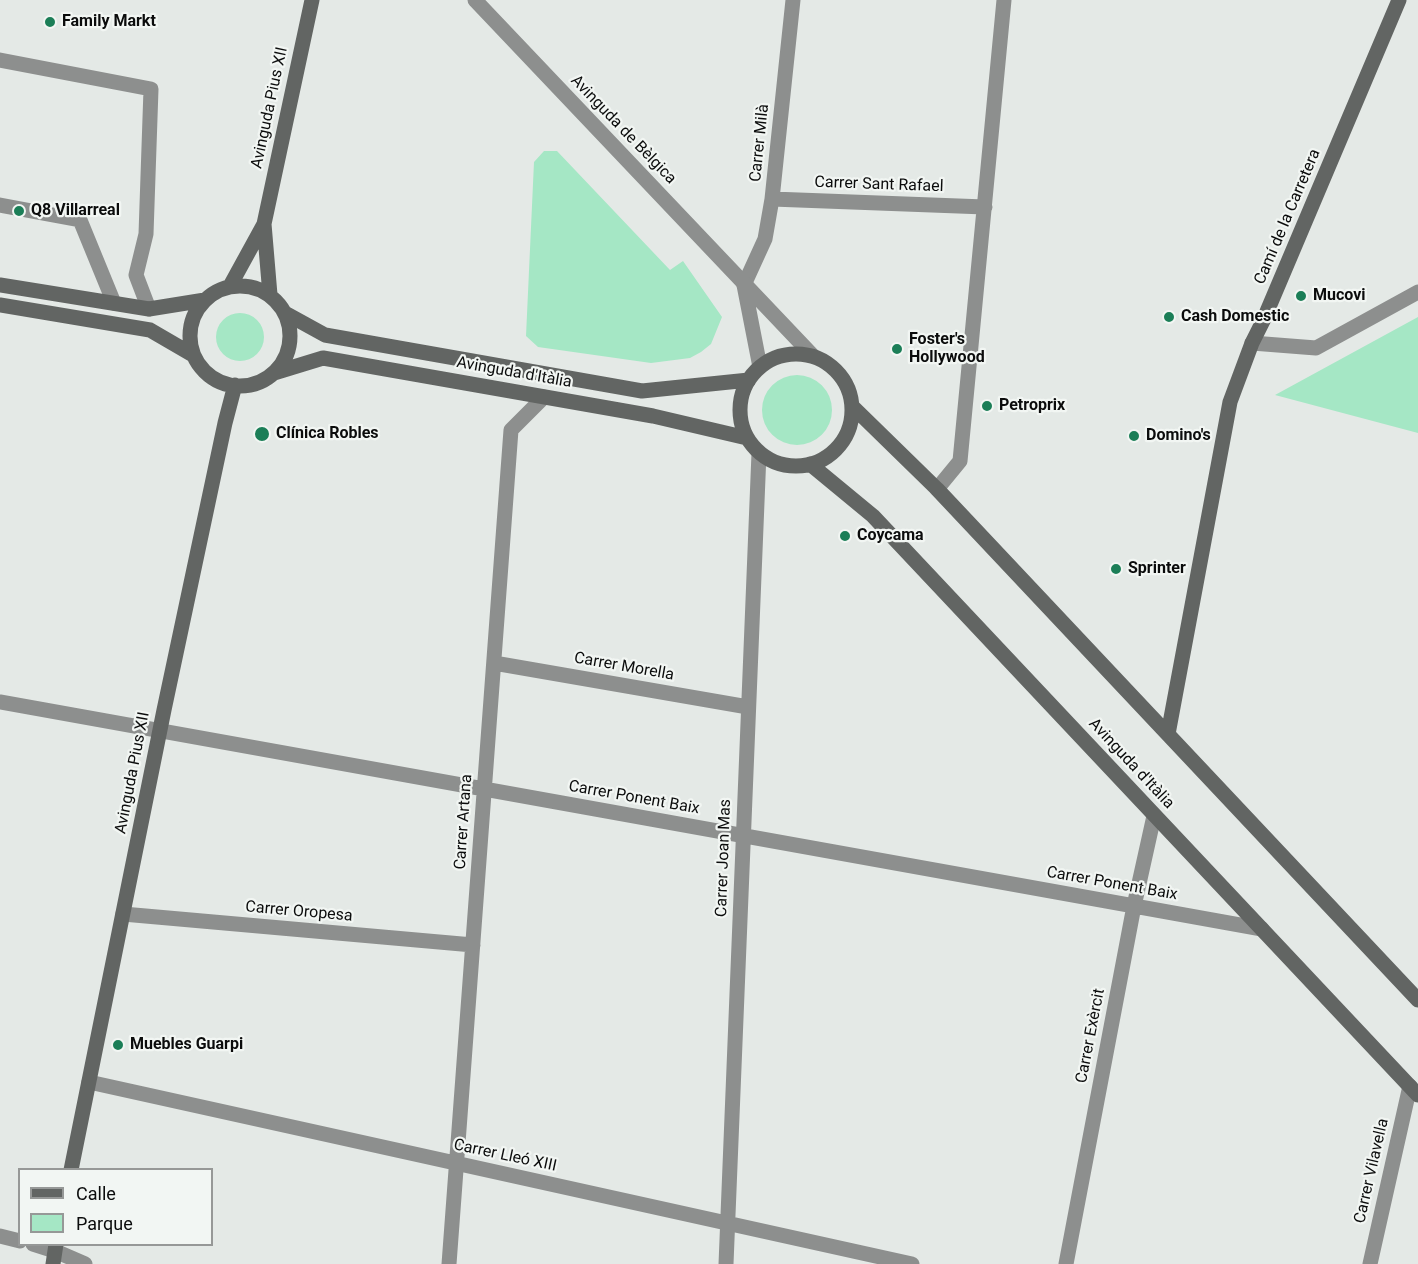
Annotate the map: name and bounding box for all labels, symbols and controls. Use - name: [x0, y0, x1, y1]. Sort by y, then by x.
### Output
- place label: Family Markt: [62, 12, 156, 32]
- marker: Family Markt: [43, 15, 57, 29]
- street label: Avinguda Pius XII: [248, 45, 292, 171]
- street label: Avinguda de Bèlgica: [566, 72, 680, 188]
- street label: Carrer Milà: [746, 103, 774, 183]
- street label: Camí de la Carretera: [1251, 147, 1325, 287]
- street label: Carrer Sant Rafael: [814, 173, 944, 197]
- place label: Q8 Villarreal: [31, 201, 120, 221]
- marker: Q8 Villarreal: [12, 204, 26, 218]
- place label: Mucovi: [1313, 286, 1366, 306]
- marker: Mucovi: [1294, 289, 1308, 303]
- place label: Cash Domestic: [1181, 307, 1289, 327]
- marker: Cash Domestic: [1162, 310, 1176, 324]
- place label: Foster's Hollywood: [909, 330, 985, 368]
- marker: Foster's Hollywood: [890, 342, 904, 356]
- street label: Avinguda d'Itàlia: [455, 353, 573, 393]
- place label: Petroprix: [999, 396, 1065, 416]
- marker: Petroprix: [980, 399, 994, 413]
- place label: Clínica Robles: [276, 424, 379, 444]
- marker: Clínica Robles: [253, 425, 271, 443]
- place label: Domino's: [1146, 426, 1211, 446]
- marker: Domino's: [1127, 429, 1141, 443]
- place label: Coycama: [857, 526, 924, 546]
- marker: Coycama: [838, 529, 852, 543]
- place label: Sprinter: [1128, 559, 1186, 579]
- marker: Sprinter: [1109, 562, 1123, 576]
- street label: Carrer Morella: [573, 649, 675, 685]
- street label: Avinguda Pius XII: [112, 710, 154, 836]
- street label: Avinguda d'Itàlia: [1084, 715, 1178, 813]
- street label: Carrer Artana: [451, 774, 477, 870]
- street label: Carrer Ponent Baix: [567, 777, 701, 819]
- street label: Carrer Joan Mas: [712, 799, 736, 917]
- street label: Carrer Ponent Baix: [1045, 863, 1179, 905]
- street label: Carrer Oropesa: [245, 898, 353, 926]
- street label: Carrer Exèrcit: [1072, 987, 1110, 1085]
- place label: Muebles Guarpi: [130, 1035, 243, 1055]
- marker: Muebles Guarpi: [111, 1038, 125, 1052]
- street label: Carrer Vilavella: [1351, 1117, 1393, 1225]
- street label: Carrer Lleó XIII: [452, 1136, 558, 1176]
- legend: [18, 1168, 213, 1246]
- text: Calle: [76, 1183, 116, 1204]
- text: Parque: [76, 1213, 133, 1234]

